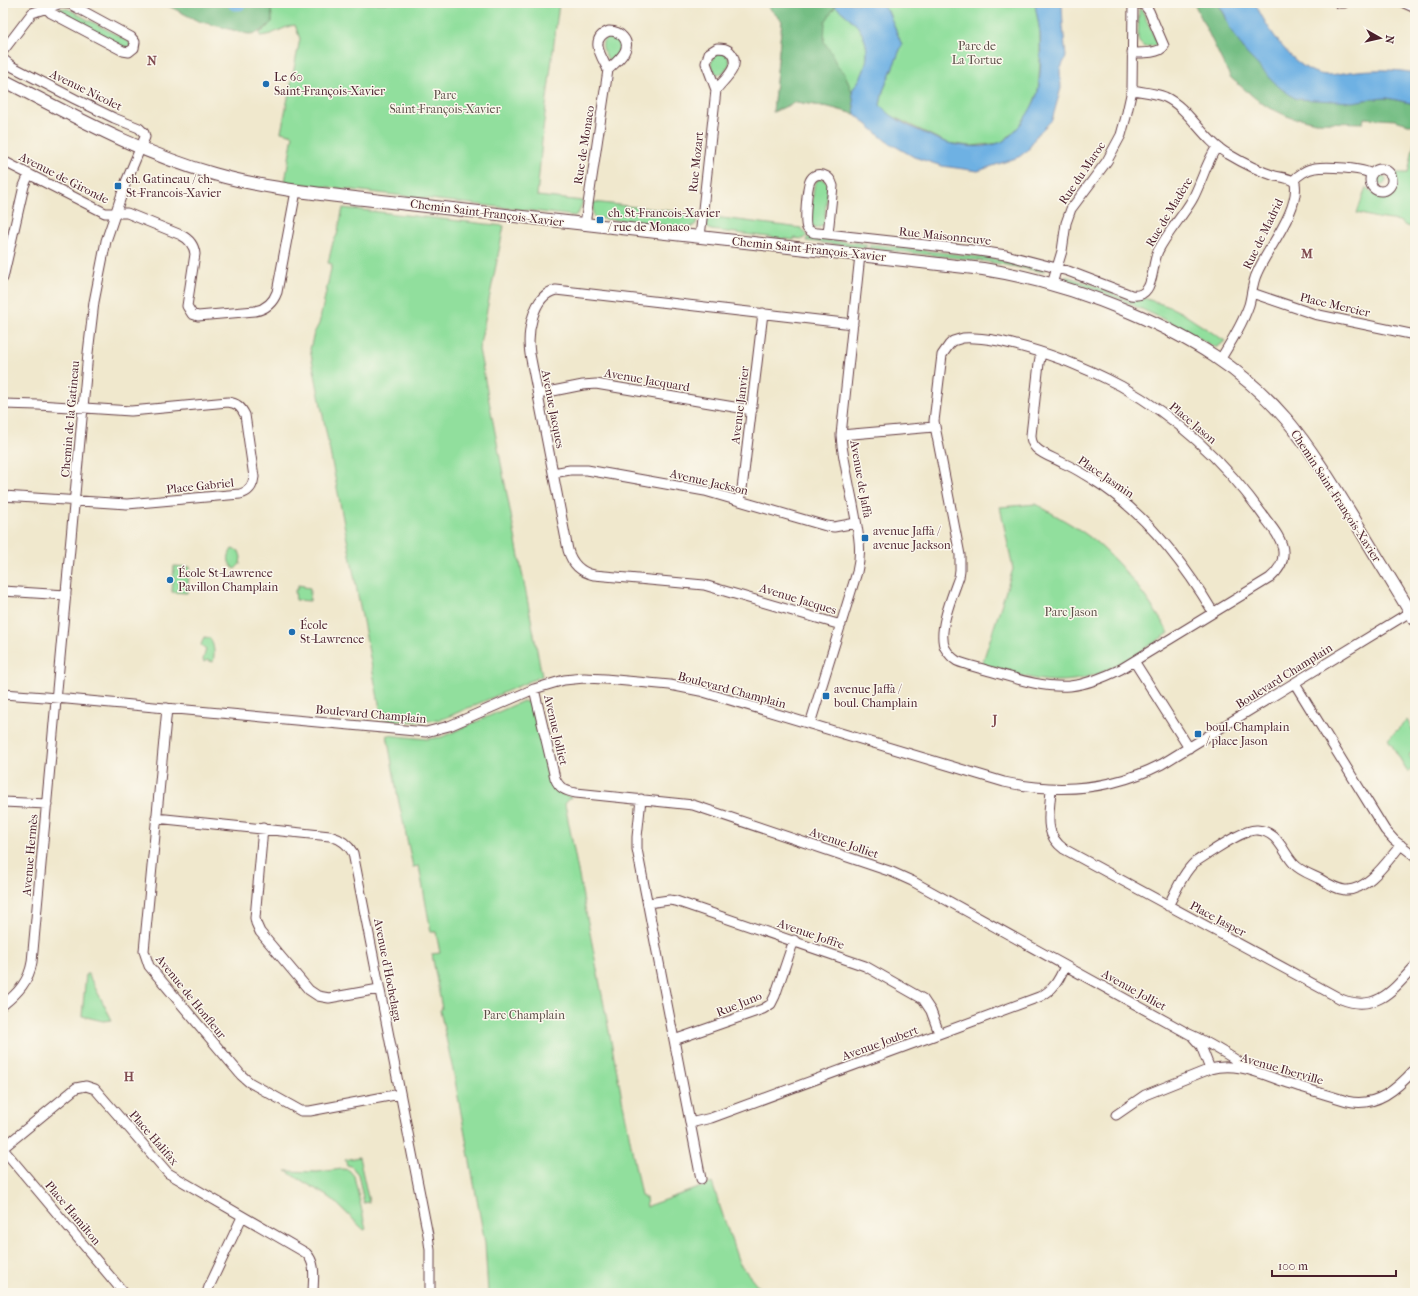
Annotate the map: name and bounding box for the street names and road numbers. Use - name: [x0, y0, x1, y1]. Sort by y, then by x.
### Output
- street label: Avenue Nicolet: [47, 66, 125, 114]
- street label: Rue de Monaco: [571, 105, 597, 185]
- street label: Rue Mozart: [686, 130, 706, 193]
- street label: Rue du Maroc: [1056, 139, 1108, 207]
- street label: Avenue de Gironde: [16, 149, 111, 207]
- street label: Rue de Madère: [1143, 175, 1195, 249]
- street label: Rue de Madrid: [1240, 196, 1286, 272]
- street label: Chemin Saint-François-Xavier: [409, 197, 566, 230]
- street label: Rue Maisonneuve: [898, 224, 992, 248]
- street label: Chemin Saint-François-Xavier: [731, 234, 888, 265]
- street label: Place Mercier: [1299, 290, 1372, 320]
- street label: Chemin de la Gatineau: [58, 360, 82, 478]
- street label: Avenue Janvier: [728, 364, 752, 446]
- street label: Avenue Jacquard: [602, 365, 691, 394]
- street label: Avenue Jacques: [538, 368, 568, 450]
- street label: Place Jason: [1167, 399, 1219, 447]
- street label: Chemin Saint-François-Xavier: [1287, 427, 1385, 566]
- street label: Avenue de Jaffa: [847, 438, 875, 519]
- street label: Place Jasmin: [1075, 453, 1137, 501]
- street label: Avenue Jackson: [668, 466, 750, 498]
- street label: Place Gabriel: [165, 475, 235, 497]
- street label: Avenue Jacques: [757, 580, 839, 618]
- street label: Boulevard Champlain: [1233, 641, 1335, 711]
- street label: Boulevard Champlain: [676, 669, 788, 711]
- street label: Avenue Jolliet: [541, 692, 571, 767]
- street label: Boulevard Champlain: [315, 702, 427, 726]
- street label: Avenue Hermès: [19, 813, 41, 897]
- street label: Avenue Jolliet: [807, 824, 881, 862]
- street label: Place Jasper: [1187, 898, 1249, 940]
- street label: Avenue d'Hochelaga: [371, 916, 405, 1023]
- street label: Avenue Joffre: [775, 916, 846, 952]
- street label: Avenue de Honfleur: [152, 952, 230, 1042]
- street label: Avenue Jolliet: [1098, 966, 1169, 1014]
- street label: Rue Juno: [714, 989, 764, 1019]
- street label: Avenue Joubert: [839, 1023, 921, 1064]
- street label: Avenue Iberville: [1238, 1050, 1325, 1088]
- street label: Place Halifax: [127, 1108, 182, 1169]
- street label: Place Hamilton: [42, 1178, 104, 1248]

